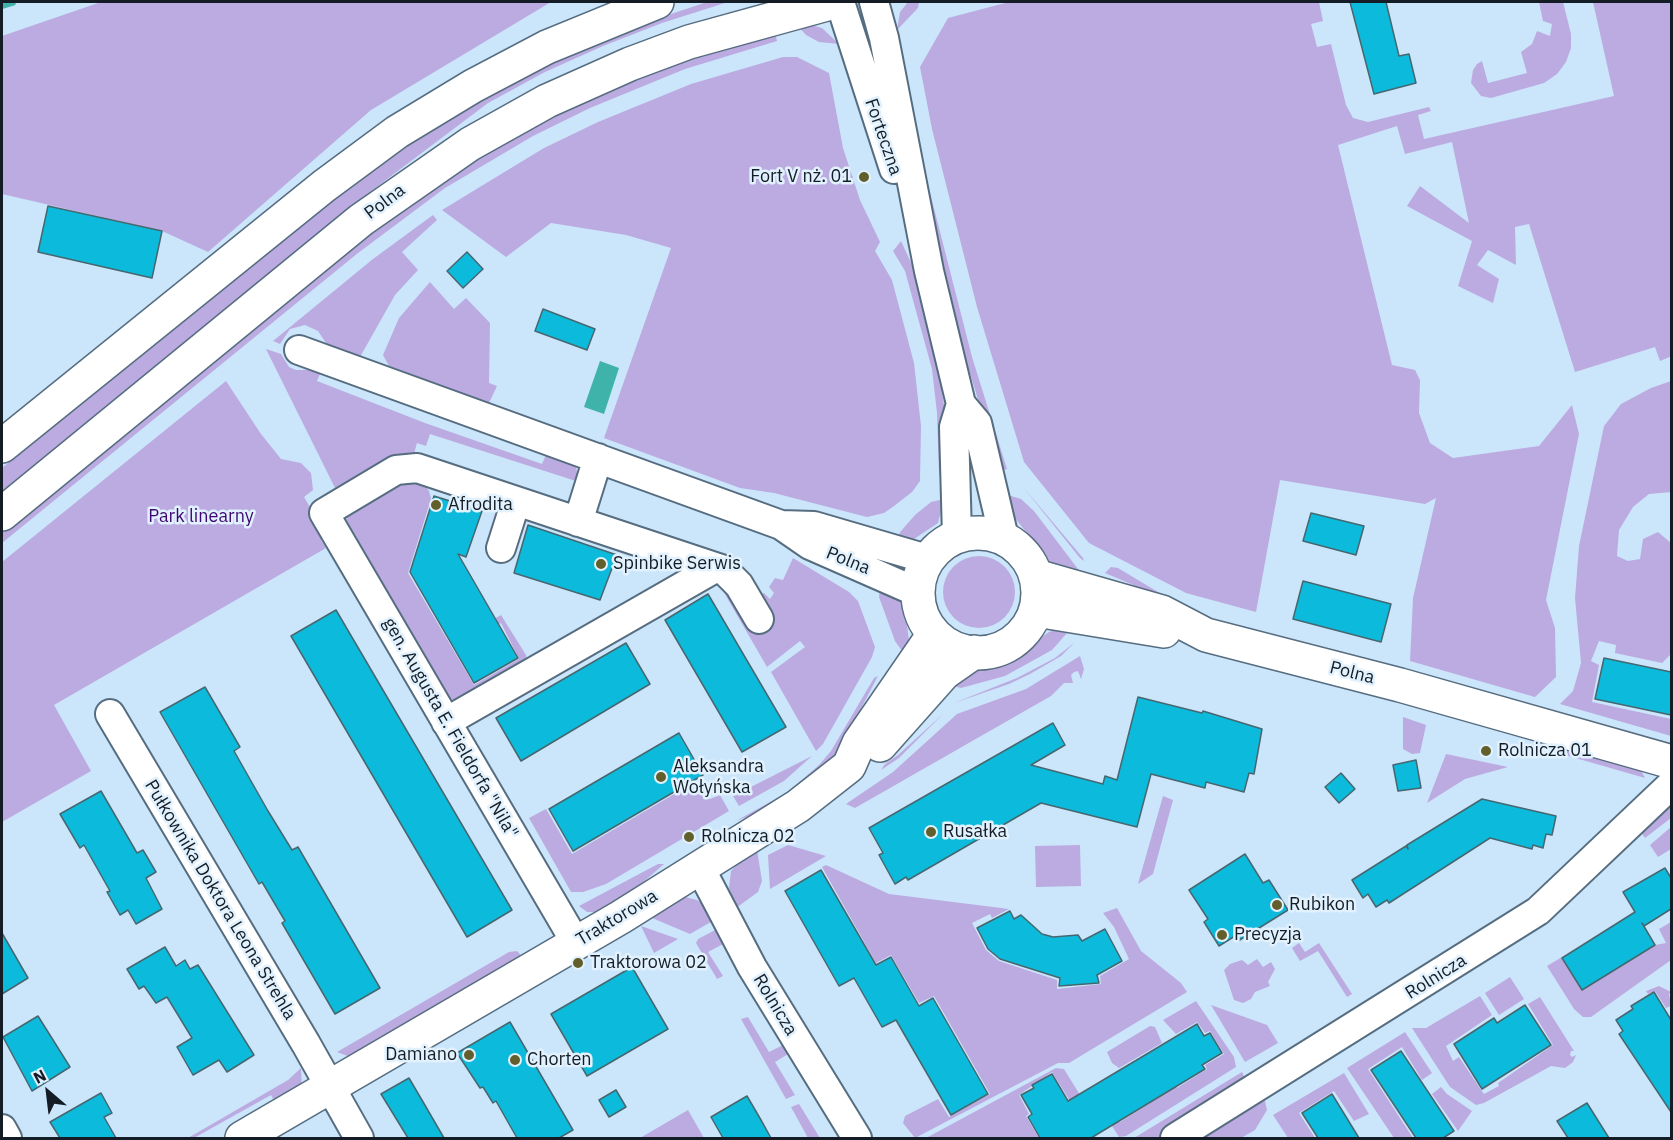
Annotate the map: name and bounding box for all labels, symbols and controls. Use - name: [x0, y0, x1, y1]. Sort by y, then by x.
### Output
- street label: Forteczna: [860, 96, 906, 178]
- place label: Fort V nż. 01: [750, 166, 852, 188]
- marker: Fort V nż. 01: [857, 170, 871, 184]
- street label: Polna: [360, 180, 410, 224]
- place label: Afrodita: [448, 494, 513, 516]
- marker: Afrodita: [429, 498, 443, 512]
- park label: Park linearny: [148, 506, 254, 528]
- street label: Polna: [823, 542, 873, 580]
- place label: Spinbike Serwis: [613, 553, 741, 575]
- marker: Spinbike Serwis: [594, 557, 608, 571]
- street label: gen. Augusta E. Fieldorfa "Nila": [378, 614, 522, 842]
- street label: Polna: [1327, 657, 1377, 689]
- place label: Rolnicza 01: [1498, 740, 1592, 762]
- marker: Rolnicza 01: [1479, 744, 1493, 758]
- place label: Aleksandra Wołyńska: [673, 756, 764, 798]
- marker: Aleksandra Wołyńska: [654, 770, 668, 784]
- street label: Pułkownika Doktora Leona Strehla: [140, 776, 300, 1024]
- place label: Rusałka: [943, 821, 1007, 843]
- marker: Rusałka: [924, 825, 938, 839]
- place label: Rolnicza 02: [701, 826, 795, 848]
- marker: Rolnicza 02: [682, 830, 696, 844]
- street label: Traktorowa: [572, 885, 662, 951]
- place label: Rubikon: [1289, 894, 1355, 916]
- marker: Rubikon: [1270, 898, 1284, 912]
- place label: Precyzja: [1234, 924, 1302, 946]
- marker: Precyzja: [1215, 928, 1229, 942]
- street label: Rolnicza: [1401, 950, 1471, 1004]
- place label: Traktorowa 02: [590, 952, 707, 974]
- marker: Traktorowa 02: [571, 956, 585, 970]
- street label: Rolnicza: [748, 970, 802, 1040]
- place label: Damiano: [385, 1044, 457, 1066]
- marker: Damiano: [462, 1048, 476, 1062]
- place label: Chorten: [527, 1049, 592, 1071]
- marker: Chorten: [508, 1053, 522, 1067]
- north arrow: [18, 1062, 78, 1122]
- text: N: [30, 1065, 49, 1088]

